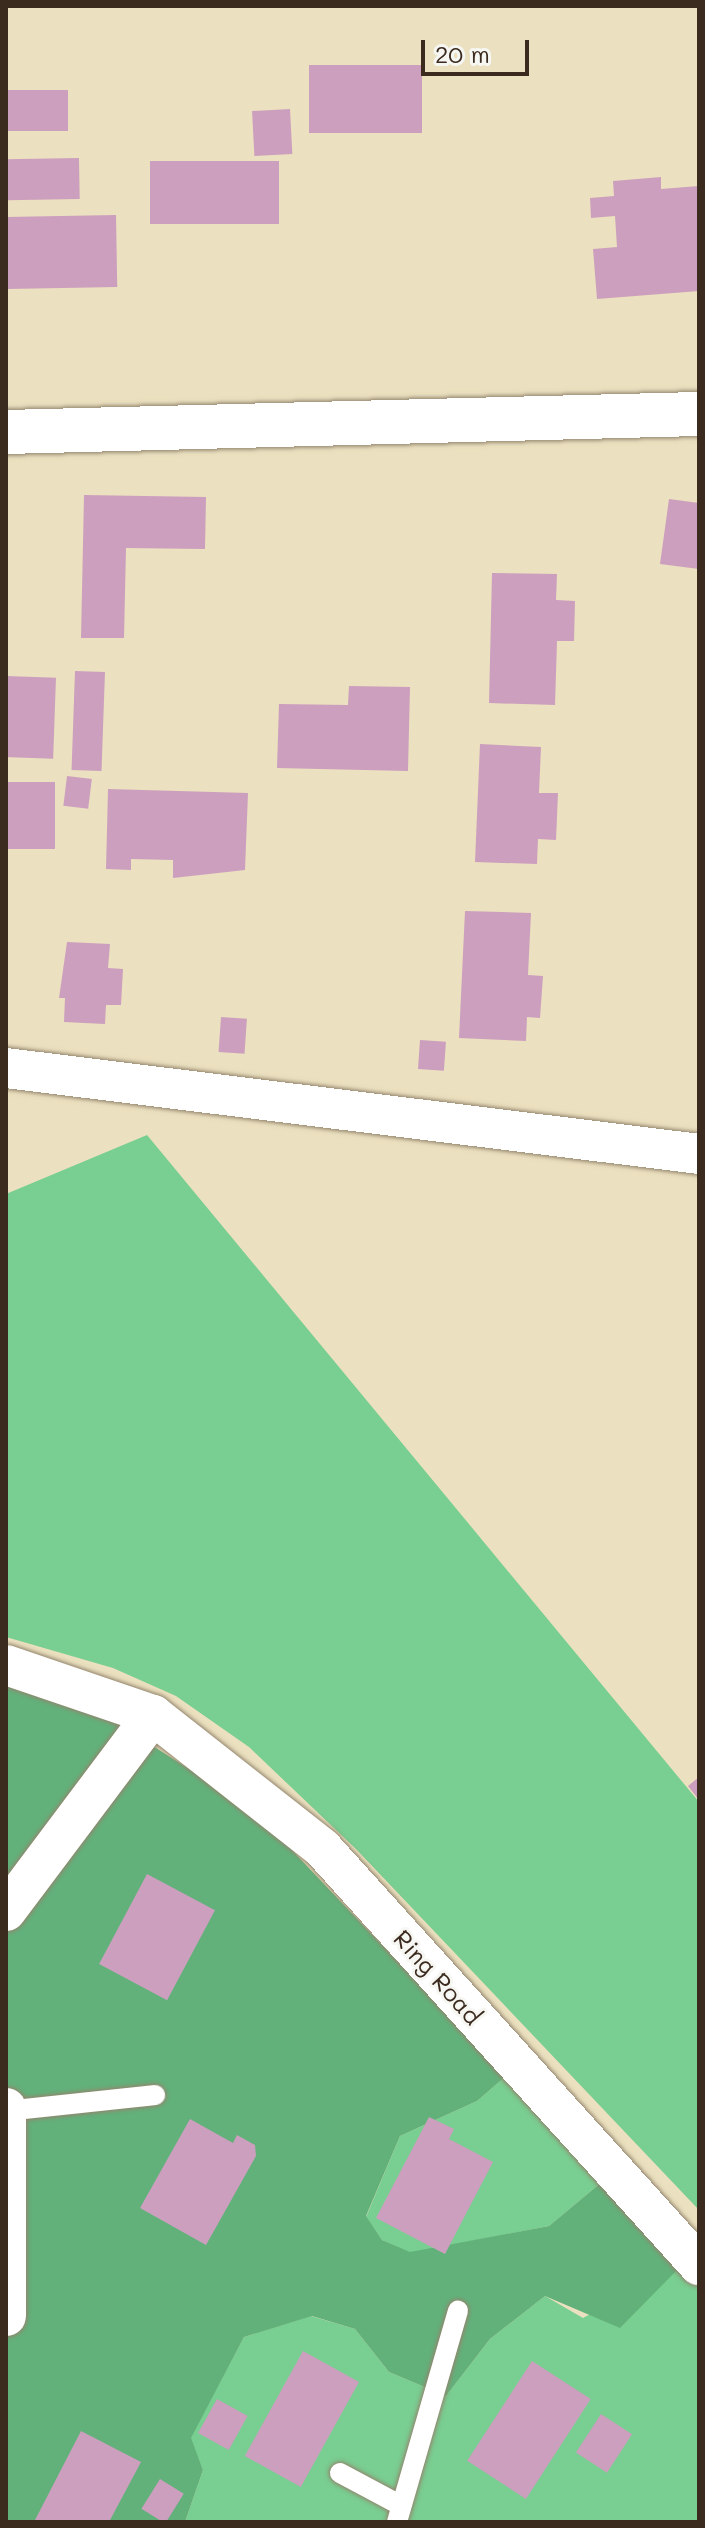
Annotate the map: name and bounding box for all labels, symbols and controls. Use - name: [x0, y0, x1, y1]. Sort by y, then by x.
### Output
- scale bar: [425, 24, 533, 74]
- text: 20 m: [435, 38, 490, 69]
- street label: Ring Road: [388, 1924, 488, 2030]

